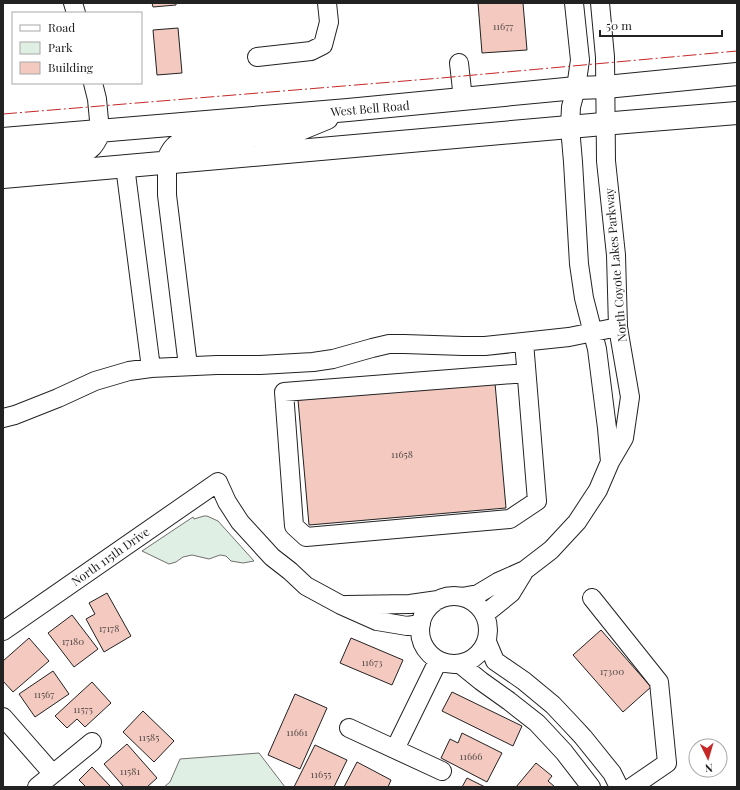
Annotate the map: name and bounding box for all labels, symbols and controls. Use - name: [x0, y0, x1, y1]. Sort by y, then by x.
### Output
- legend: [12, 12, 142, 84]
- scale bar: [600, 12, 722, 38]
- text: 50 m: [606, 17, 632, 33]
- text: Road: [48, 19, 75, 35]
- house number: 11677: [493, 19, 513, 33]
- text: Park: [48, 39, 73, 55]
- text: Building: [48, 59, 94, 75]
- street label: West Bell Road: [329, 97, 410, 120]
- street label: North Coyote Lakes Parkway: [600, 187, 630, 343]
- house number: 11658: [391, 447, 413, 461]
- street label: North 115th Drive: [68, 523, 152, 589]
- house number: 17178: [99, 621, 119, 635]
- house number: 17180: [62, 634, 84, 648]
- house number: 11673: [361, 655, 383, 669]
- house number: 17300: [600, 664, 624, 678]
- house number: 11567: [34, 687, 54, 701]
- house number: 11575: [73, 702, 93, 716]
- house number: 11661: [286, 725, 308, 739]
- house number: 11585: [139, 730, 159, 744]
- north arrow: [688, 738, 728, 778]
- house number: 11666: [460, 749, 482, 763]
- text: N: [704, 761, 714, 776]
- house number: 11581: [120, 764, 140, 778]
- house number: 11655: [311, 767, 331, 781]

